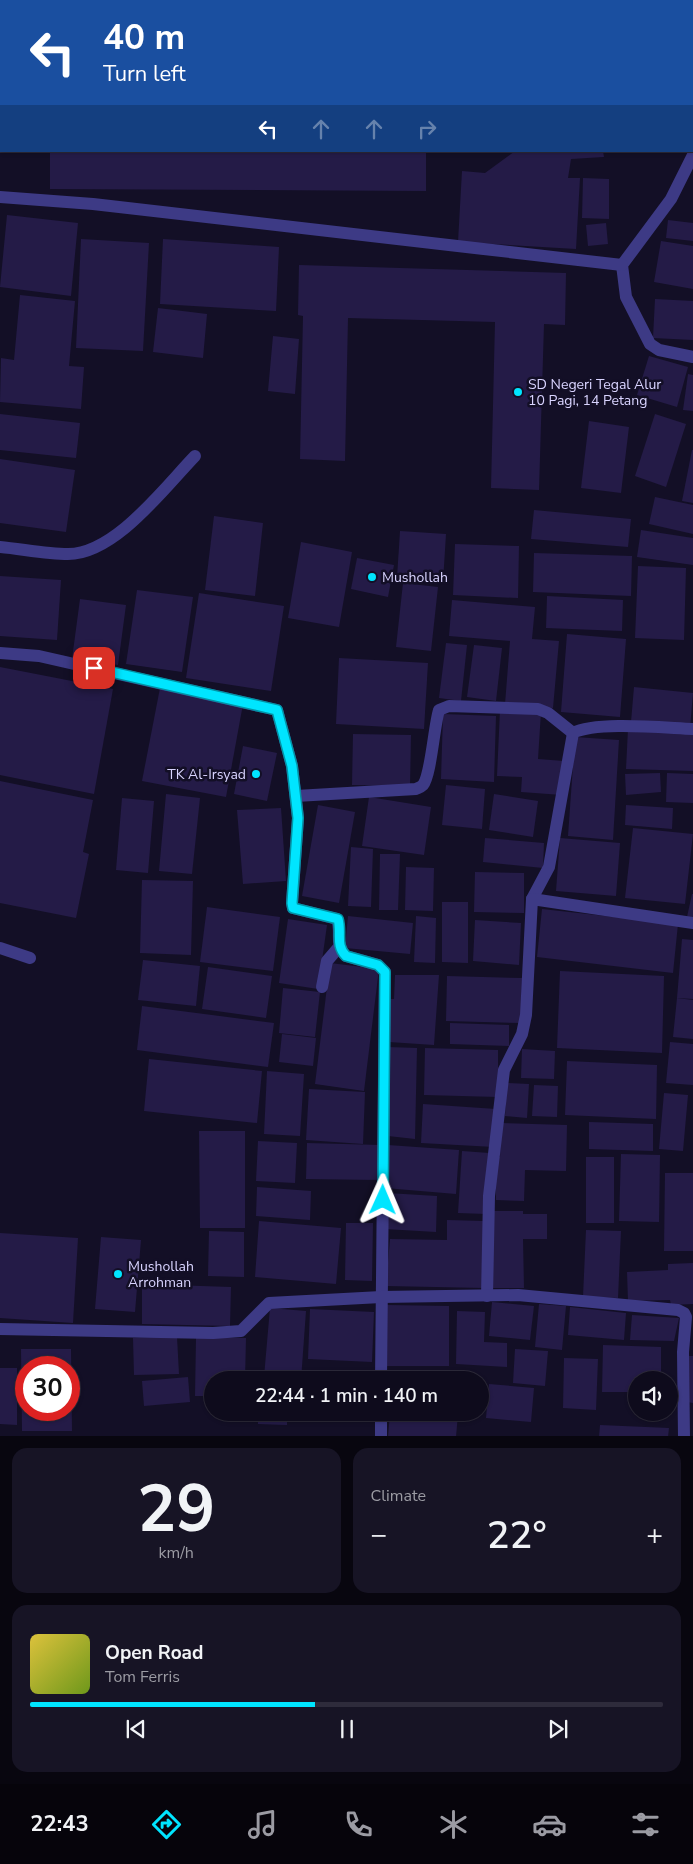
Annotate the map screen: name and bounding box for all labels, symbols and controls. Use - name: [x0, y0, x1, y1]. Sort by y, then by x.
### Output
- text: 40 m: [103, 14, 185, 61]
- icon: left: [20, 20, 85, 85]
- text: Turn left: [103, 59, 186, 89]
- icon: left: [254, 115, 282, 143]
- icon: ahead: [307, 115, 335, 143]
- icon: ahead: [360, 115, 388, 143]
- icon: right: [413, 115, 441, 143]
- place label: SD Negeri Tegal Alur 10 Pagi, 14 Petang: [528, 375, 661, 410]
- marker: SD Negeri Tegal Alur 10 Pagi, 14 Petang: [512, 386, 524, 398]
- place label: Mushollah: [382, 568, 448, 587]
- marker: Mushollah: [366, 571, 378, 583]
- pin: [73, 647, 115, 689]
- icon: arrive: [80, 654, 108, 682]
- place label: TK Al-Irsyad: [167, 765, 246, 784]
- marker: TK Al-Irsyad: [250, 768, 262, 780]
- position arrow: [356, 1173, 408, 1225]
- place label: Mushollah Arrohman: [128, 1257, 194, 1292]
- marker: Mushollah Arrohman: [112, 1268, 124, 1280]
- speed limit sign: 30: [15, 1356, 80, 1421]
- map controls: [628, 1371, 678, 1421]
- button: sound: [628, 1371, 678, 1421]
- text: 22:44 · 1 min · 140 m: [255, 1383, 438, 1409]
- text: 29: [137, 1465, 215, 1554]
- text: Climate: [371, 1485, 426, 1507]
- text: 22°: [487, 1510, 547, 1561]
- text: −: [371, 1516, 387, 1554]
- text: +: [646, 1516, 663, 1554]
- text: km/h: [159, 1542, 194, 1564]
- text: Open Road: [105, 1640, 203, 1666]
- text: Tom Ferris: [105, 1666, 180, 1688]
- icon: previous: [122, 1715, 150, 1743]
- icon: pause: [333, 1715, 361, 1743]
- icon: next: [544, 1715, 572, 1743]
- icon: directions: [149, 1807, 184, 1842]
- icon: music: [245, 1807, 280, 1842]
- icon: phone: [341, 1807, 376, 1842]
- icon: climate: [436, 1807, 471, 1842]
- icon: car: [532, 1807, 567, 1842]
- icon: filters: [628, 1807, 663, 1842]
- text: 22:43: [30, 1809, 89, 1839]

